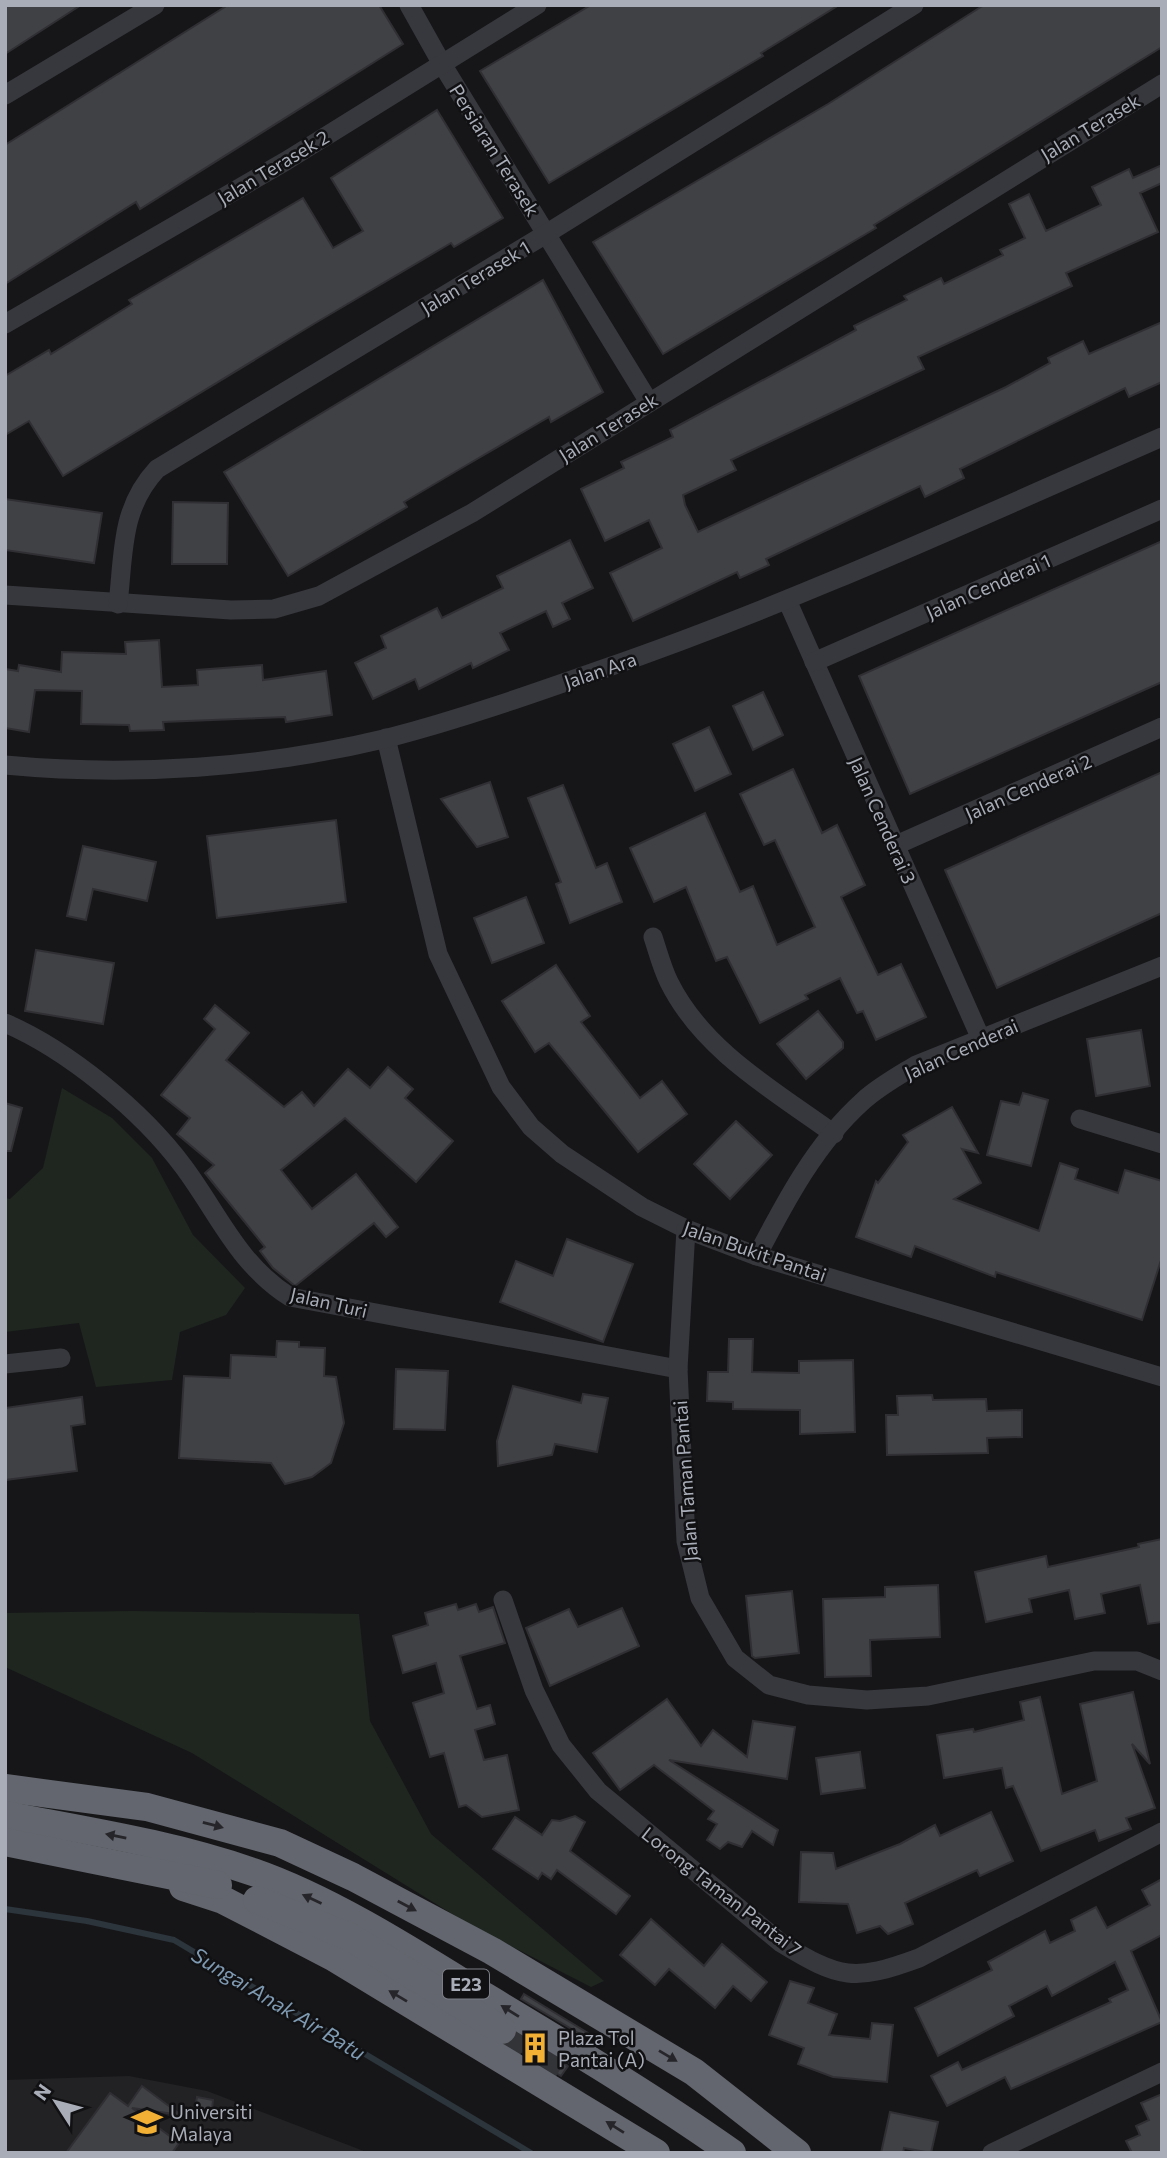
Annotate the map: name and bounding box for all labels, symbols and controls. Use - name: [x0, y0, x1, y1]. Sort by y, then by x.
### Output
- street label: Persiaran Terasek: [445, 80, 545, 220]
- street label: Jalan Terasek: [1036, 88, 1144, 166]
- street label: Jalan Terasek 2: [213, 125, 333, 209]
- street label: Jalan Terasek 1: [416, 235, 534, 319]
- street label: Jalan Terasek: [555, 388, 661, 466]
- street label: Jalan Cenderai 1: [922, 548, 1054, 624]
- street label: Jalan Ara: [561, 647, 639, 693]
- street label: Jalan Cenderai 2: [961, 749, 1095, 825]
- street label: Jalan Cenderai 3: [845, 753, 921, 887]
- street label: Jalan Cenderai: [901, 1014, 1021, 1084]
- street label: Jalan Bukit Pantai: [681, 1216, 829, 1286]
- street label: Jalan Turi: [288, 1282, 370, 1322]
- street label: Jalan Taman Pantai: [668, 1400, 702, 1562]
- one-way arrow: [202, 1820, 224, 1831]
- street label: Lorong Taman Pantai 7: [638, 1822, 806, 1960]
- one-way arrow: [105, 1831, 127, 1842]
- one-way arrow: [302, 1893, 322, 1905]
- one-way arrow: [397, 1899, 417, 1911]
- water label: Sungai Anak Air Batu: [188, 1941, 370, 2065]
- road number: E23: [443, 1970, 489, 1998]
- one-way arrow: [389, 1990, 408, 2002]
- one-way arrow: [500, 2004, 519, 2017]
- place label: Plaza Tol Pantai (A): [558, 2026, 645, 2071]
- building icon: Plaza Tol Pantai (A): [518, 2031, 552, 2065]
- one-way arrow: [658, 2049, 677, 2062]
- north arrow: [21, 2067, 91, 2137]
- text: N: [28, 2079, 55, 2104]
- place label: Universiti Malaya: [170, 2100, 253, 2145]
- school or university icon: Universiti Malaya: [130, 2105, 164, 2139]
- one-way arrow: [605, 2120, 624, 2133]

